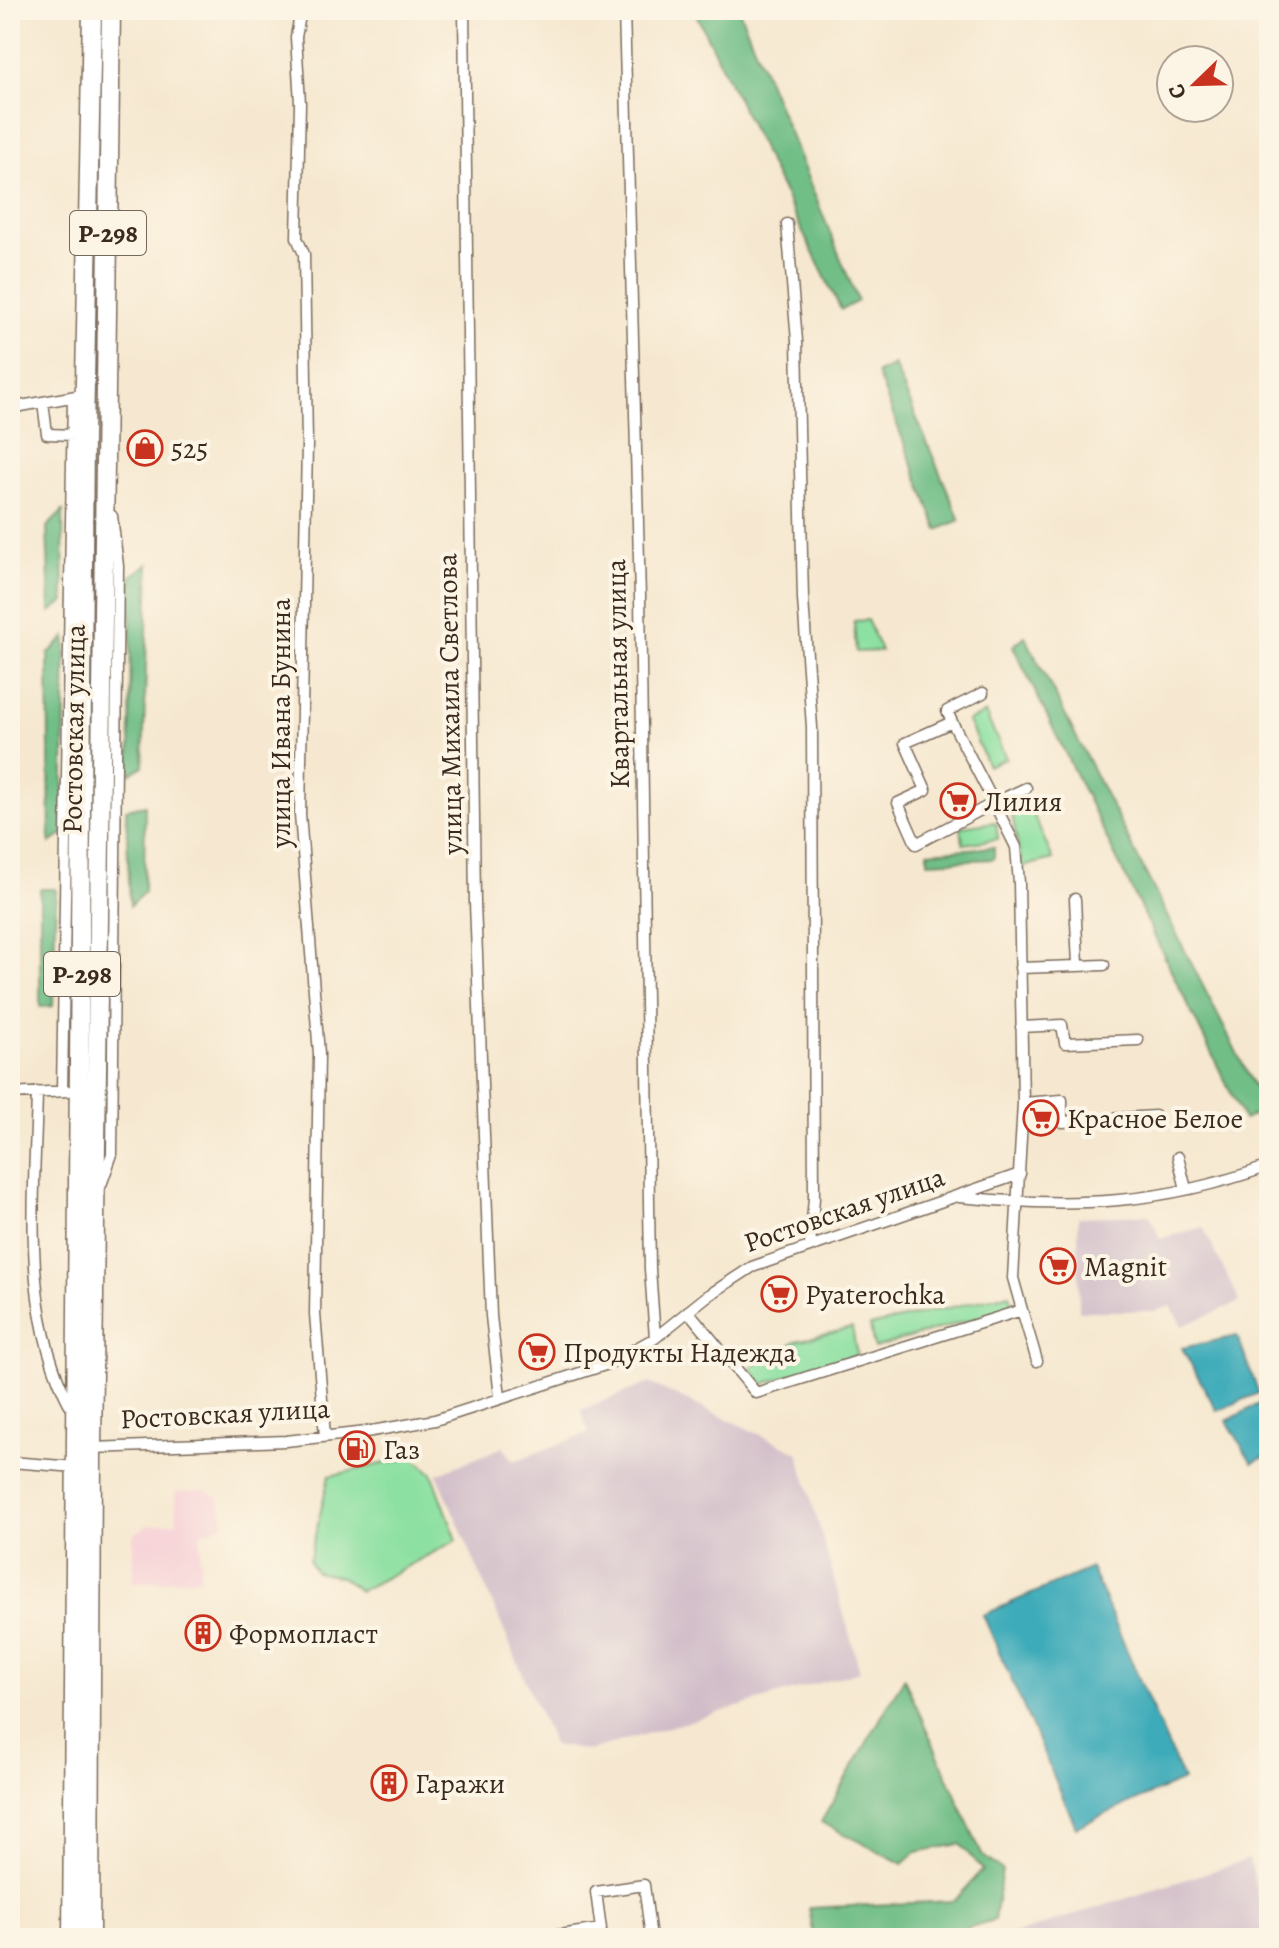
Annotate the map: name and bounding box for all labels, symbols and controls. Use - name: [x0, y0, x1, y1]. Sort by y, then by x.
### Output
- north arrow: [1155, 44, 1235, 124]
- text: С: [1161, 79, 1194, 104]
- road number: Р-298: [70, 211, 146, 255]
- shop icon: 525: [126, 429, 164, 467]
- place label: 525: [171, 430, 208, 468]
- street label: улица Михаила Светлова: [428, 553, 472, 856]
- street label: Квартальная улица: [597, 559, 639, 789]
- street label: улица Ивана Бунина: [262, 598, 300, 849]
- street label: Ростовская улица: [53, 624, 95, 834]
- supermarket icon: Лилия: [939, 782, 977, 820]
- place label: Лилия: [984, 783, 1062, 821]
- road number: Р-298: [44, 952, 120, 996]
- supermarket icon: Красное Белое: [1022, 1099, 1060, 1137]
- place label: Красное Белое: [1067, 1100, 1243, 1138]
- street label: Ростовская улица: [739, 1158, 950, 1262]
- supermarket icon: Magnit: [1039, 1247, 1077, 1285]
- place label: Magnit: [1084, 1248, 1167, 1286]
- supermarket icon: Pyaterochka: [760, 1275, 798, 1313]
- place label: Pyaterochka: [805, 1276, 945, 1314]
- supermarket icon: Продукты Надежда: [518, 1333, 556, 1371]
- place label: Продукты Надежда: [563, 1334, 797, 1372]
- street label: Ростовская улица: [119, 1390, 331, 1438]
- fuel station icon: Газ: [338, 1430, 376, 1468]
- place label: Газ: [383, 1431, 420, 1469]
- building icon: Формопласт: [184, 1614, 222, 1652]
- place label: Формопласт: [229, 1615, 378, 1653]
- building icon: Гаражи: [370, 1764, 408, 1802]
- place label: Гаражи: [415, 1765, 505, 1803]

